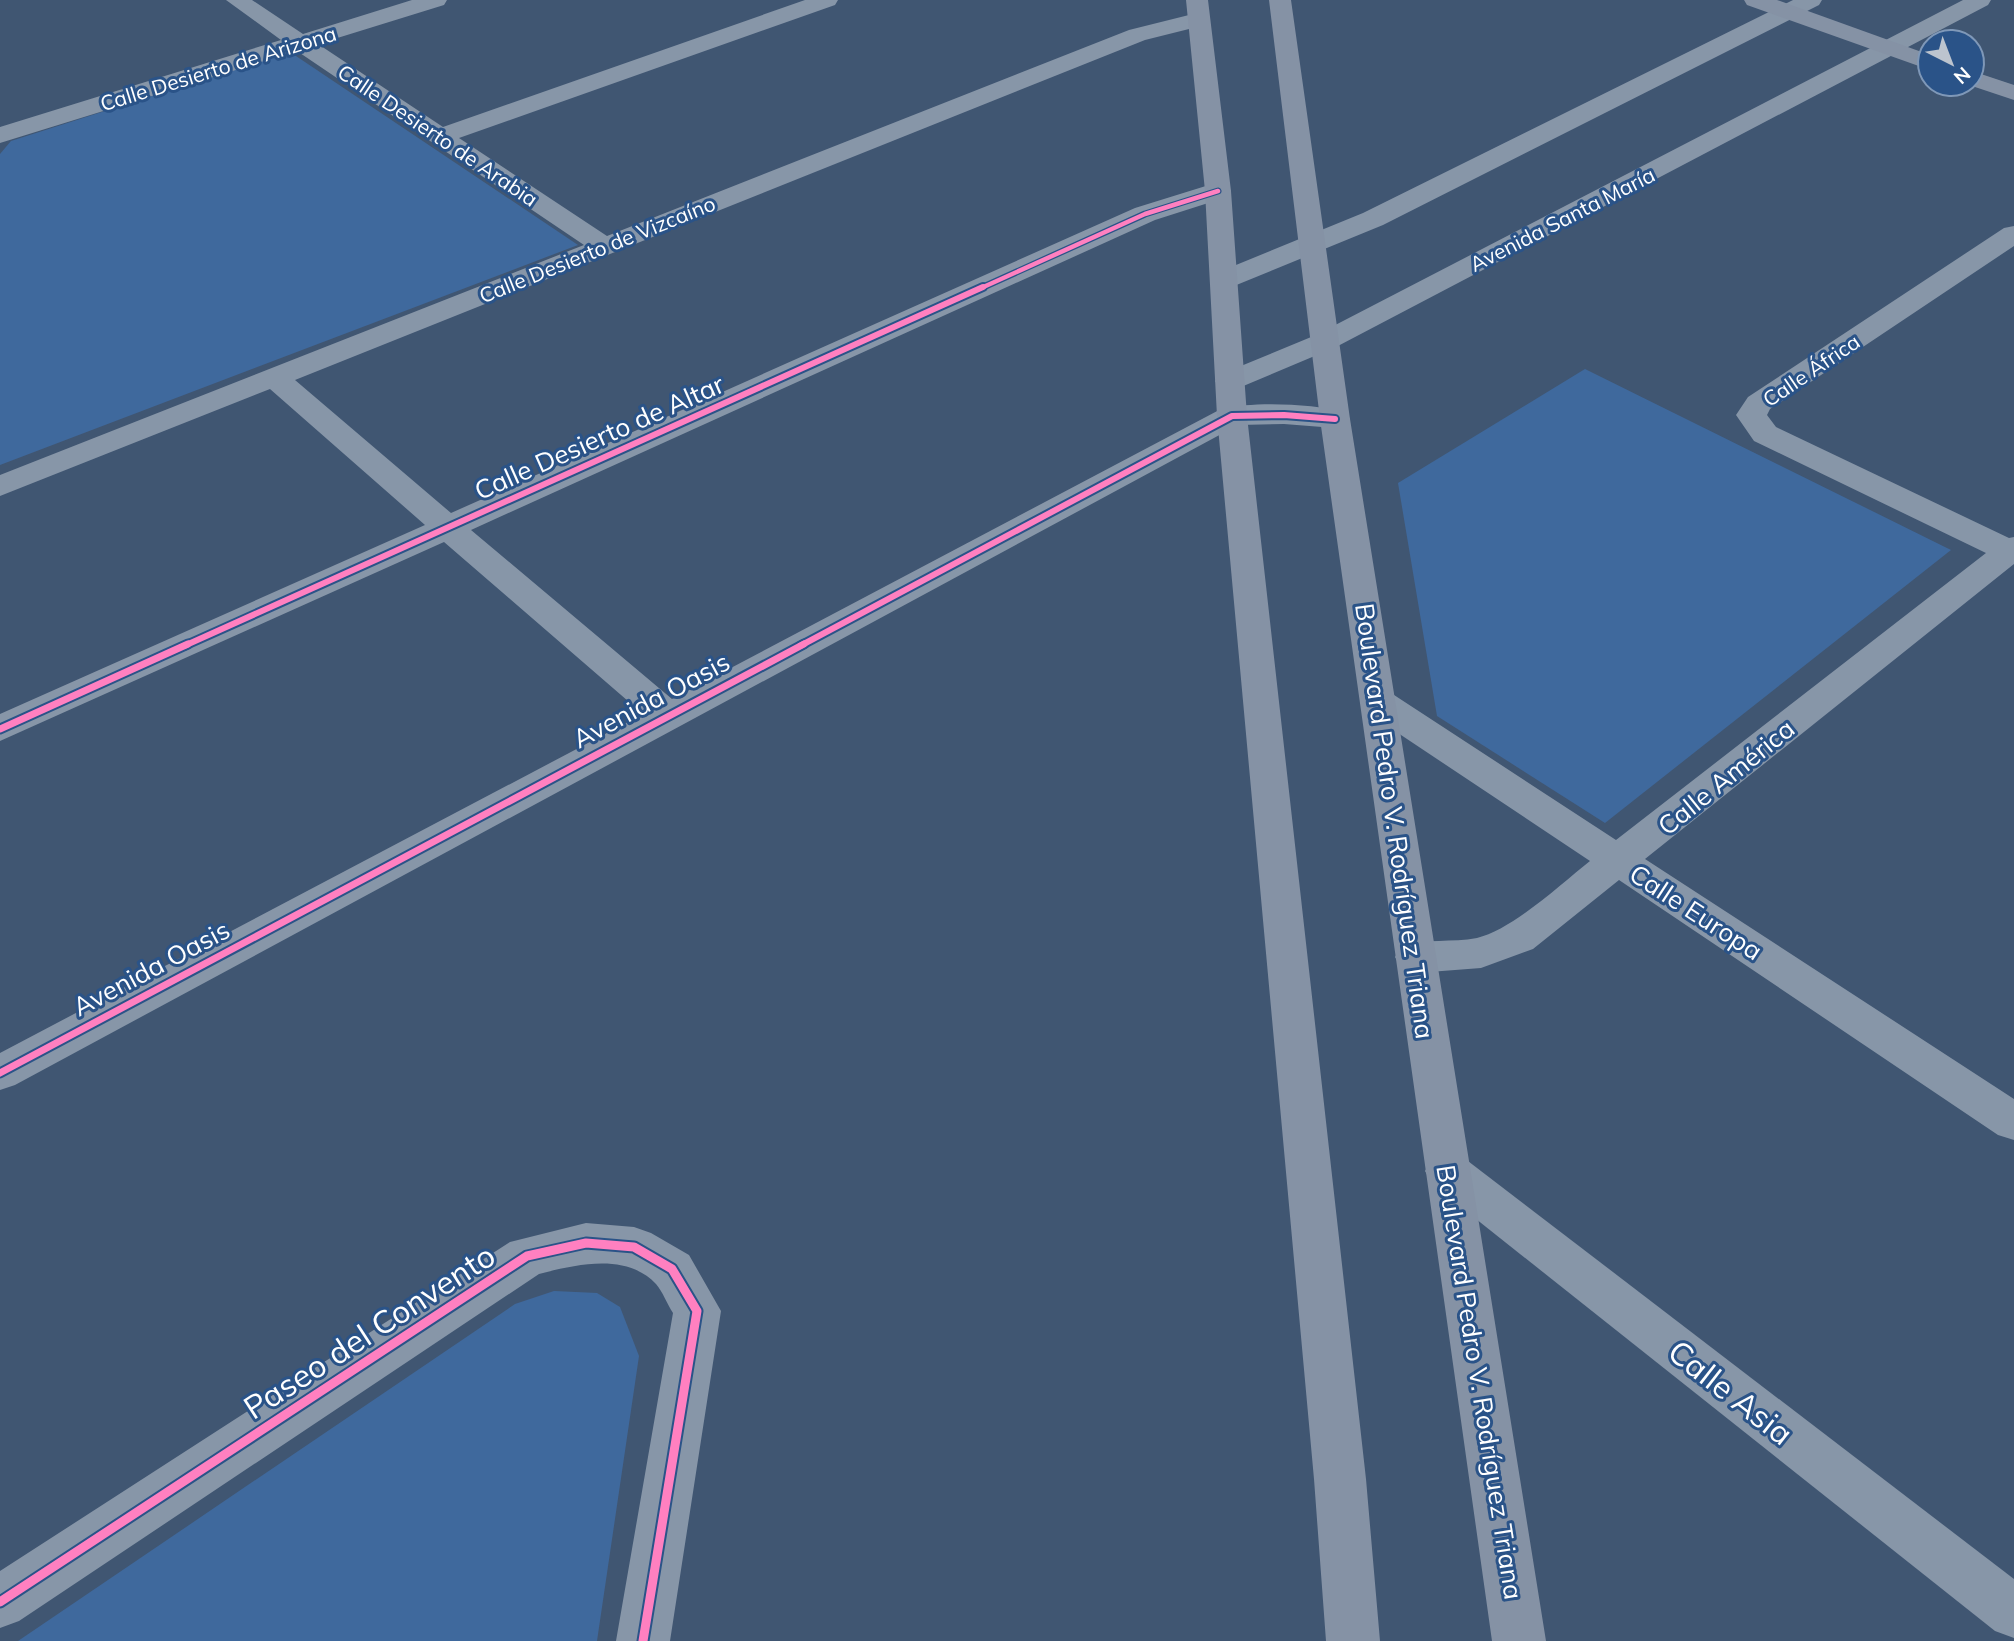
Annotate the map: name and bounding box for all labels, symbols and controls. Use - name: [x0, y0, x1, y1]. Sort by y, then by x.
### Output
- street label: Calle Desierto de Arizona: [97, 20, 339, 116]
- north arrow: [1916, 28, 1986, 98]
- street label: Calle Desierto de Arabia: [333, 58, 543, 212]
- text: N: [1949, 62, 1976, 89]
- street label: Avenida Santa María: [1465, 161, 1659, 277]
- street label: Calle Desierto de Vizcaíno: [475, 190, 719, 308]
- street label: Calle África: [1758, 328, 1864, 412]
- street label: Calle Desierto de Altar: [469, 367, 729, 507]
- street label: Boulevard Pedro V. Rodríguez Triana: [1348, 601, 1442, 1041]
- street label: Avenida Oasis: [567, 645, 735, 755]
- street label: Calle América: [1651, 712, 1801, 842]
- street label: Calle Europa: [1623, 857, 1769, 967]
- street label: Avenida Oasis: [67, 913, 235, 1023]
- street label: Boulevard Pedro V. Rodríguez Triana: [1429, 1162, 1531, 1602]
- street label: Paseo del Convento: [236, 1235, 502, 1427]
- street label: Calle Asia: [1661, 1331, 1801, 1453]

